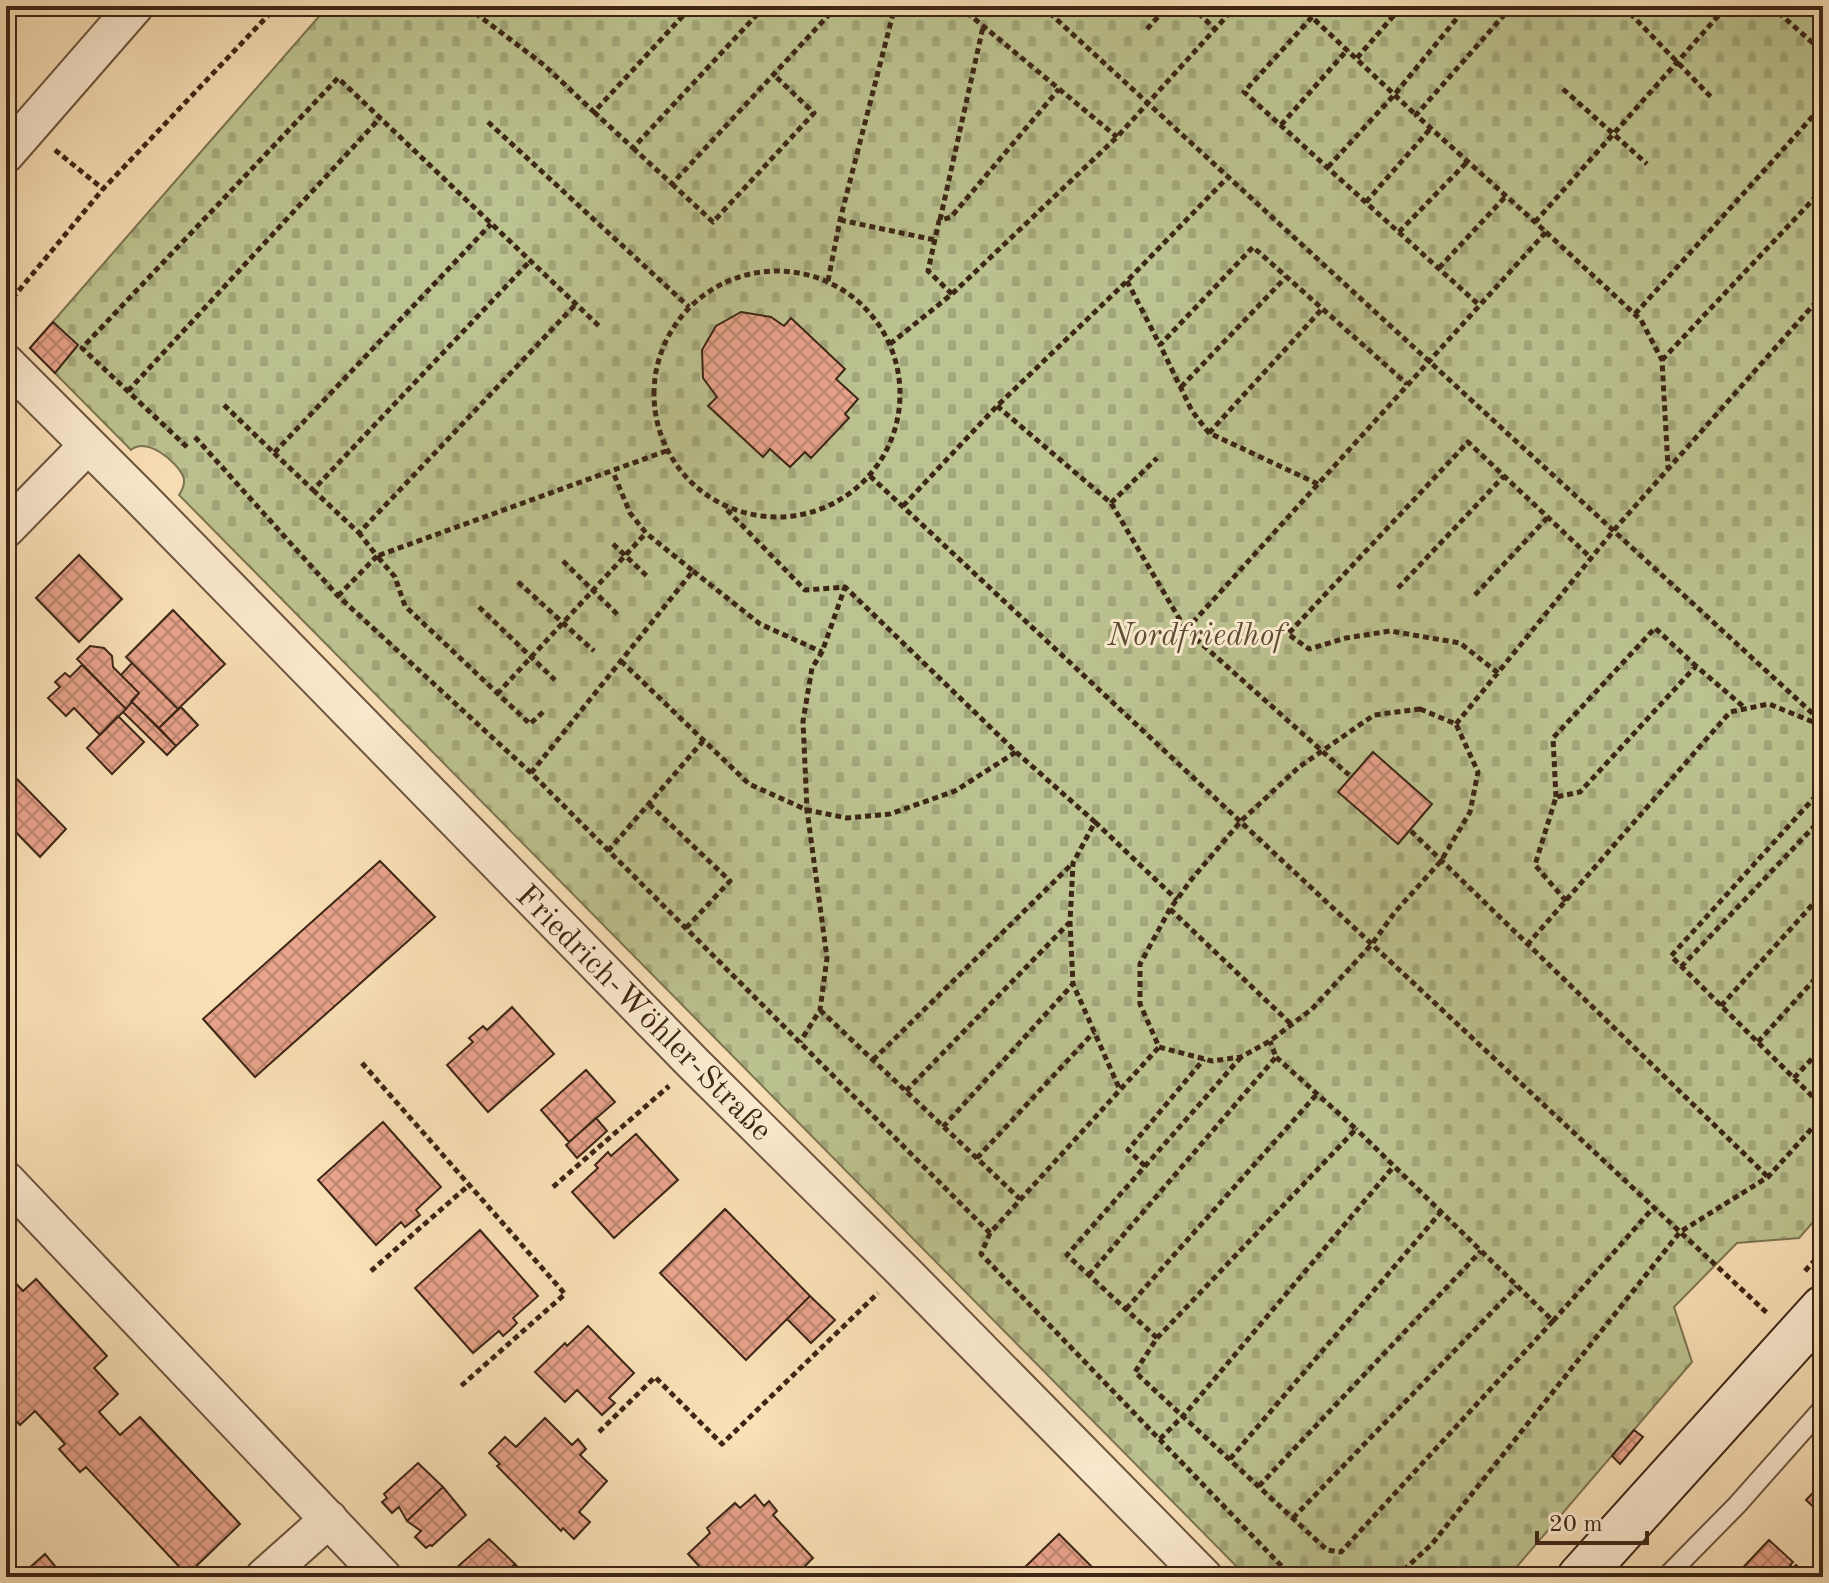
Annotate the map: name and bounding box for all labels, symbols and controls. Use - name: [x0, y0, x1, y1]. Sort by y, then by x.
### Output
- park label: Nordfriedhof: [1107, 621, 1289, 653]
- street label: Friedrich-Wöhler-Straße: [509, 880, 777, 1148]
- scale bar: [1537, 1495, 1647, 1545]
- text: 20 m: [1549, 1513, 1603, 1537]

